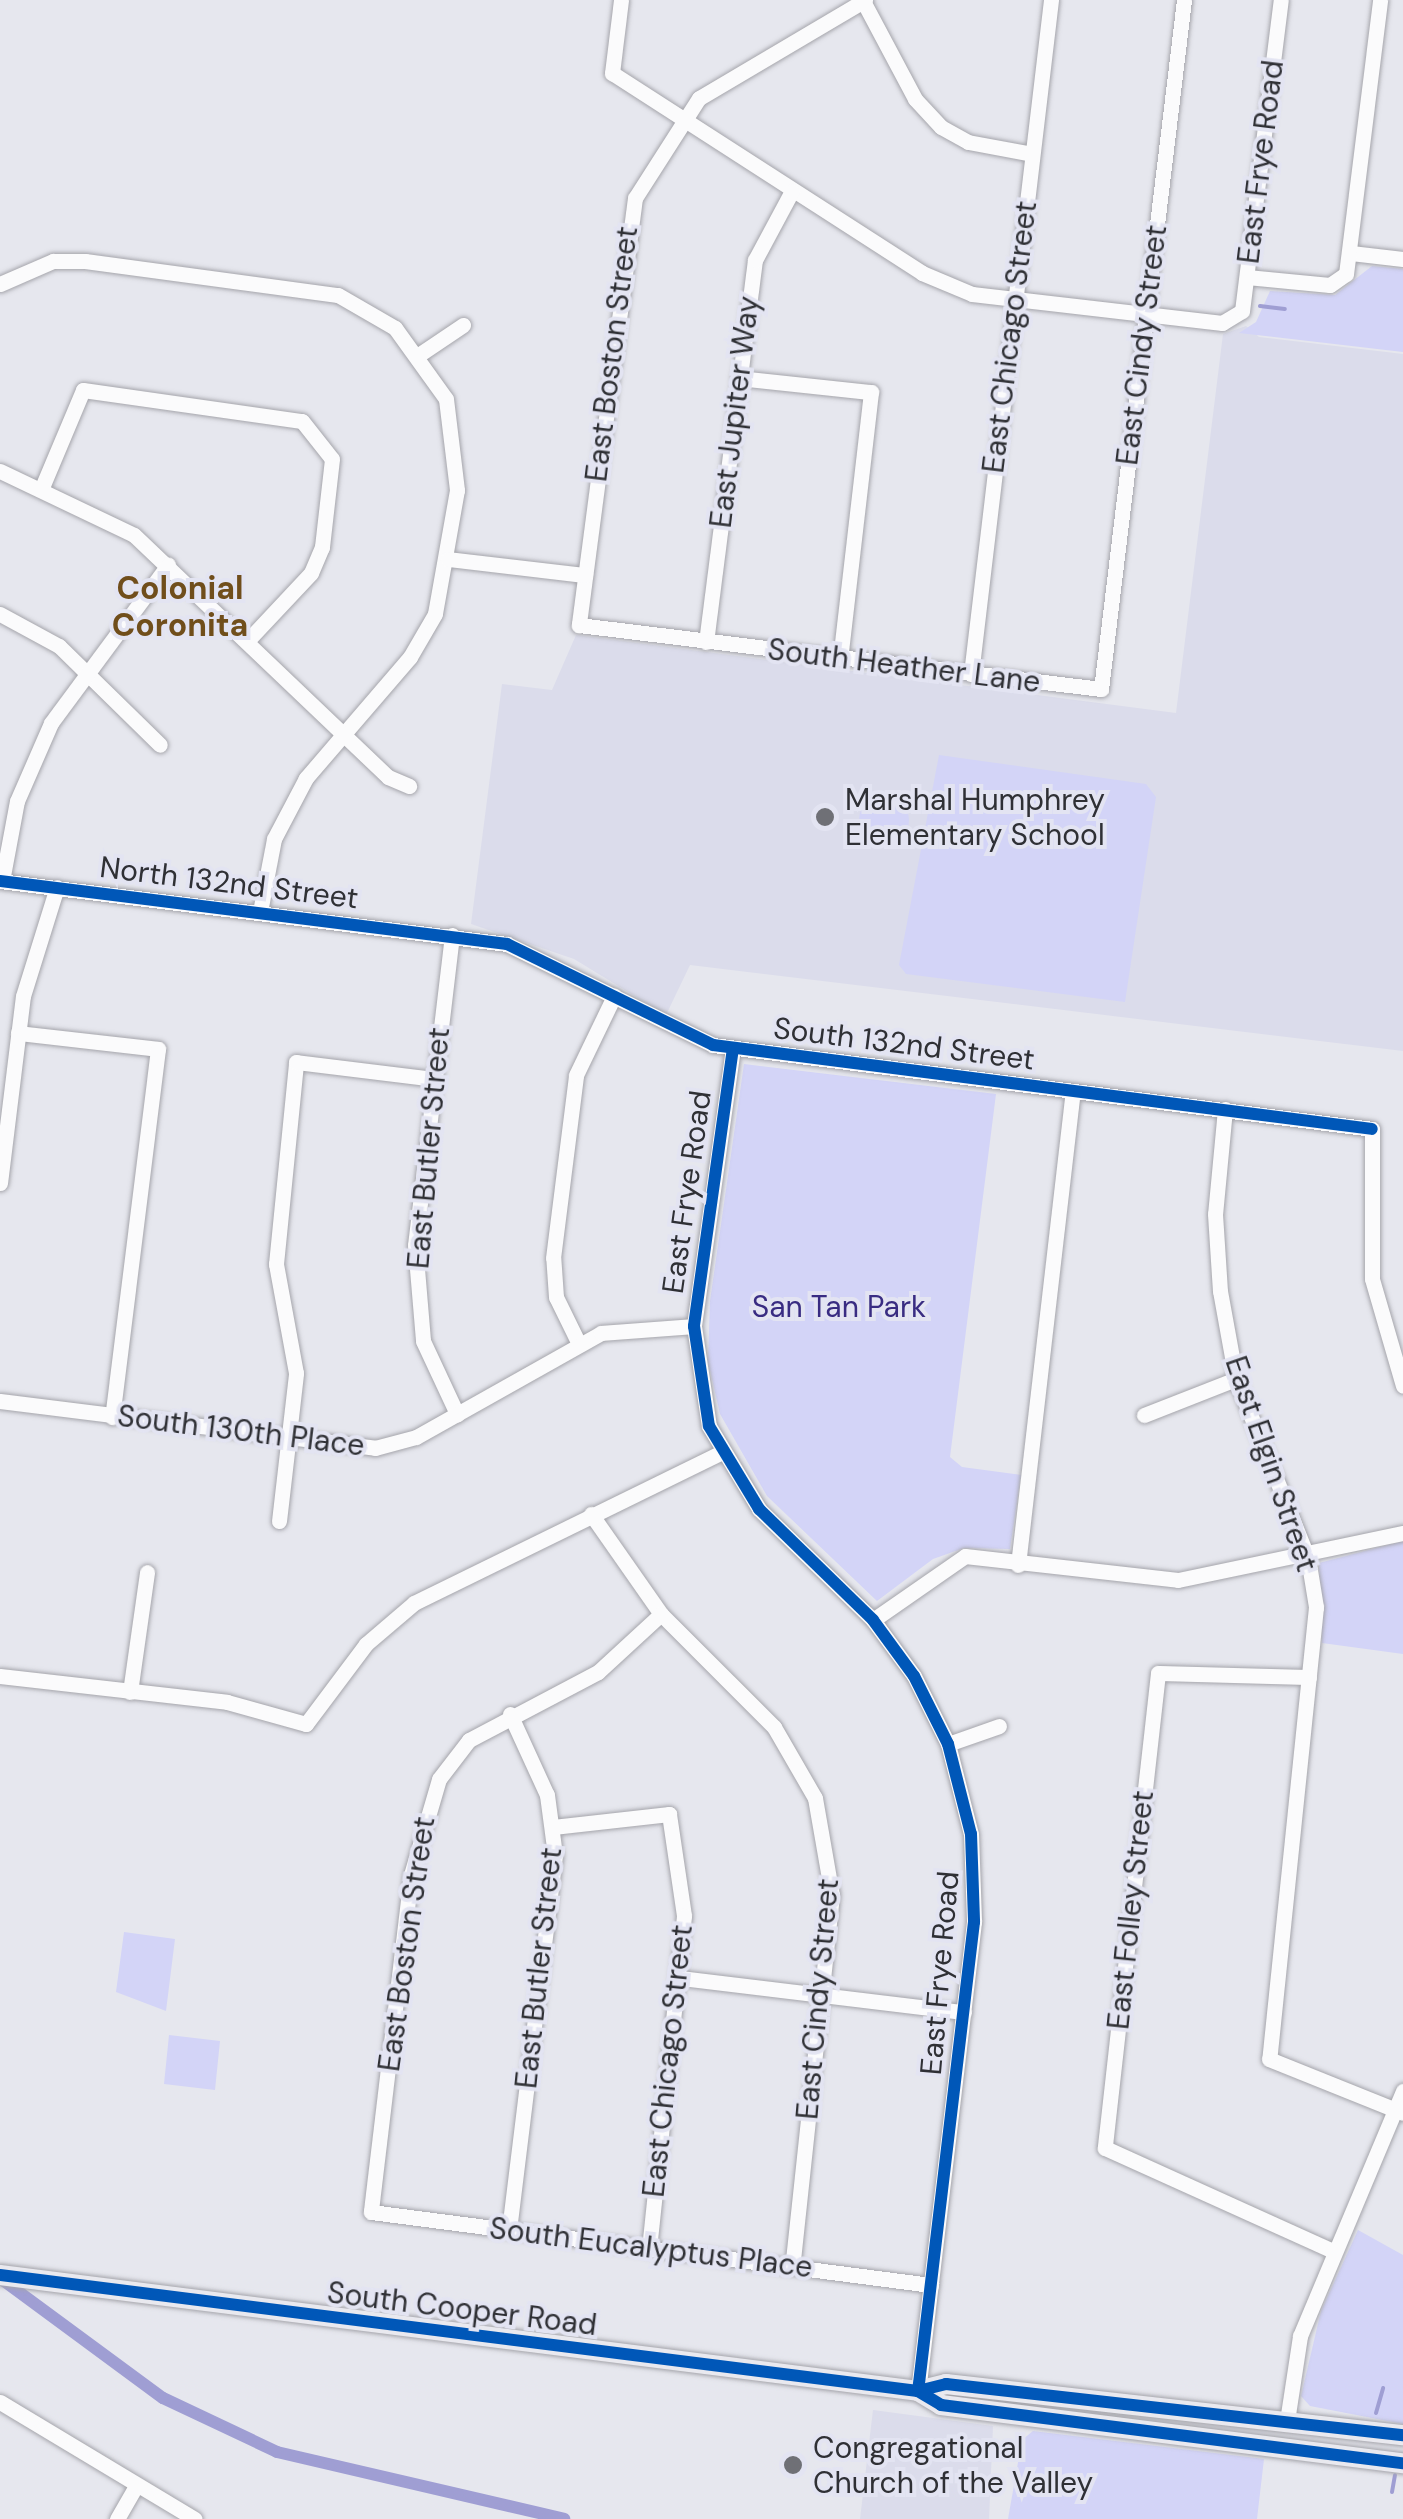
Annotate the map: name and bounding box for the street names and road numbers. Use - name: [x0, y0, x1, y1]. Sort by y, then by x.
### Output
- street label: East Frye Road: [1231, 58, 1291, 266]
- street label: East Chicago Street: [975, 199, 1045, 475]
- street label: East Cindy Street: [1109, 223, 1175, 467]
- street label: East Boston Street: [578, 224, 646, 484]
- street label: East Jupiter Way: [703, 294, 767, 530]
- street label: South Heather Lane: [766, 631, 1042, 701]
- street label: North 132nd Street: [98, 849, 360, 917]
- street label: South 132nd Street: [771, 1010, 1037, 1078]
- street label: East Butler Street: [401, 1026, 457, 1270]
- street label: East Frye Road: [655, 1088, 719, 1296]
- street label: East Elgin Street: [1217, 1352, 1325, 1576]
- street label: South 130th Place: [115, 1398, 367, 1464]
- street label: East Folley Street: [1101, 1789, 1161, 2031]
- street label: East Boston Street: [371, 1814, 443, 2074]
- street label: East Butler Street: [508, 1846, 570, 2090]
- street label: East Frye Road: [913, 1869, 967, 2077]
- street label: East Cindy Street: [790, 1877, 846, 2121]
- street label: East Chicago Street: [636, 1923, 700, 2199]
- street label: South Eucalyptus Place: [487, 2210, 815, 2286]
- street label: South Cooper Road: [325, 2275, 599, 2343]

